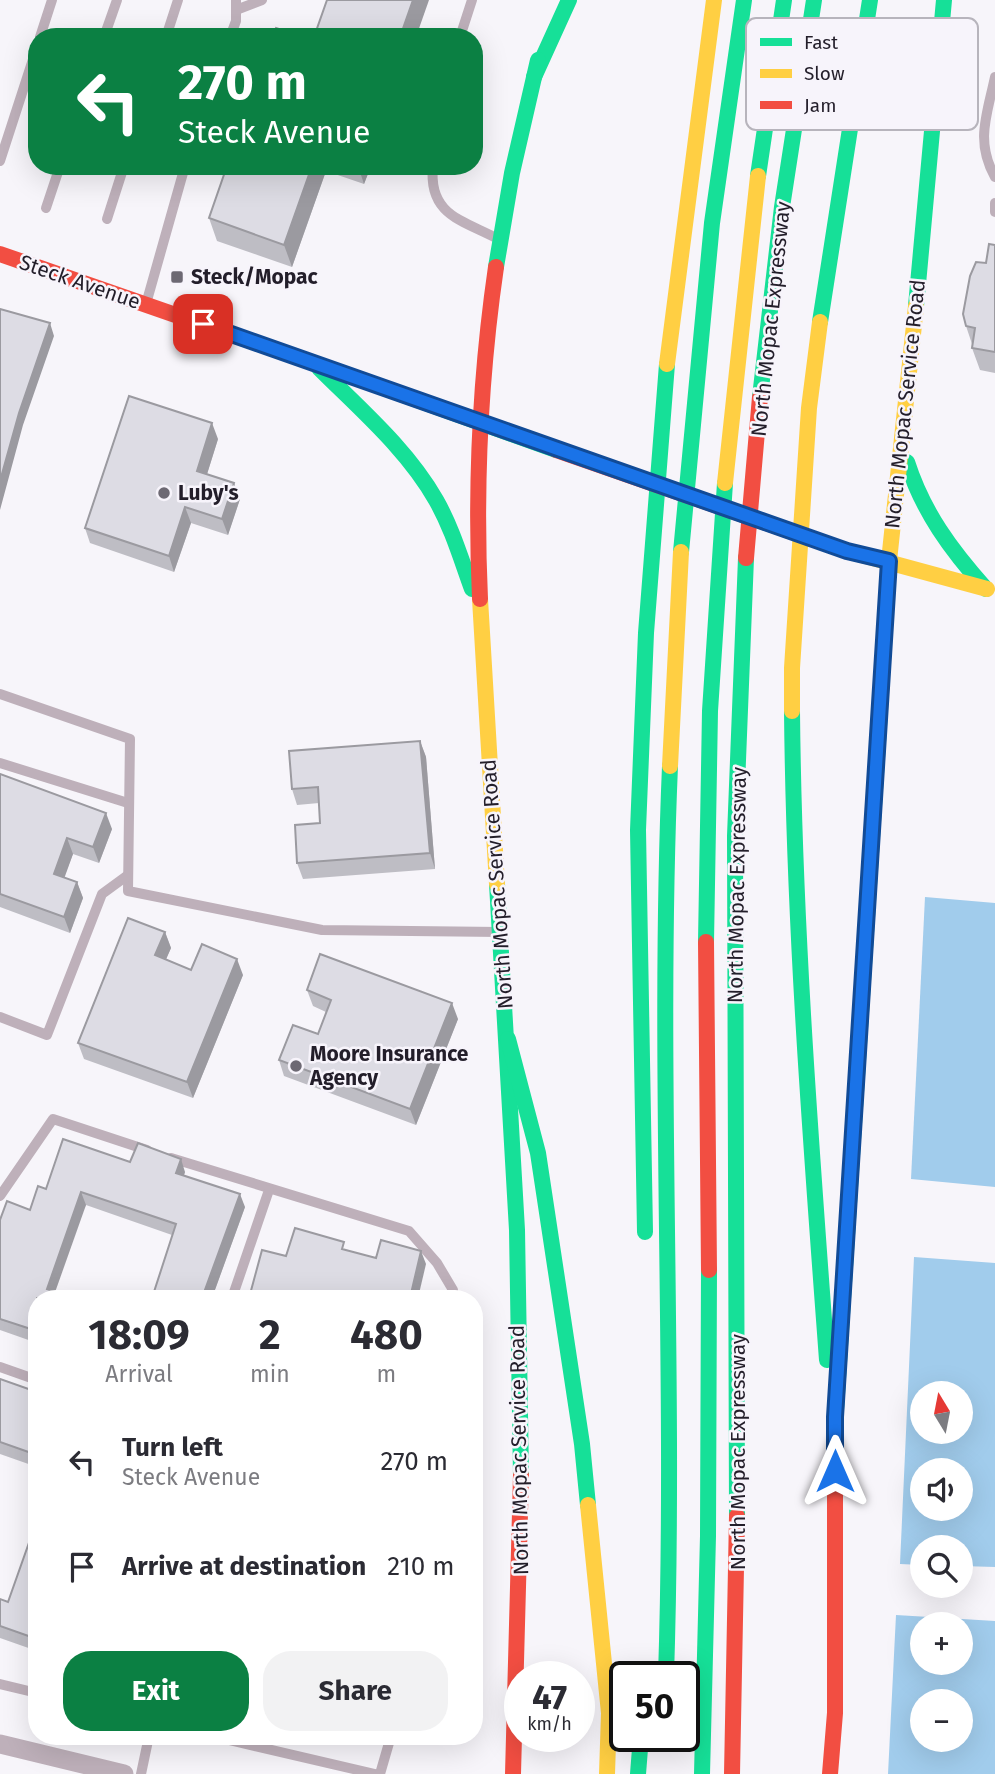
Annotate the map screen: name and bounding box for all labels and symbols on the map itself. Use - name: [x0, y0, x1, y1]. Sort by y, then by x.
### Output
- legend: [746, 18, 978, 130]
- text: Fast: [804, 31, 838, 54]
- text: Slow: [804, 62, 845, 85]
- text: Jam: [804, 94, 836, 117]
- street label: North Mopac Expressway: [746, 199, 796, 438]
- street label: Steck Avenue: [16, 249, 144, 315]
- place label: Steck/Mopac: [191, 264, 318, 290]
- marker: Steck/Mopac: [169, 269, 185, 285]
- street label: North Mopac Service Road: [879, 278, 931, 530]
- pin: [173, 294, 233, 354]
- place label: Luby's: [178, 480, 239, 506]
- marker: Luby's: [156, 485, 172, 501]
- street label: North Mopac Service Road: [475, 758, 519, 1010]
- street label: North Mopac Expressway: [722, 766, 752, 1003]
- place label: Moore Insurance Agency: [309, 1041, 469, 1091]
- marker: Moore Insurance Agency: [288, 1058, 304, 1074]
- street label: North Mopac Service Road: [504, 1325, 534, 1575]
- street label: North Mopac Expressway: [725, 1333, 751, 1570]
- north arrow: [910, 1381, 973, 1444]
- position arrow: [798, 1434, 872, 1508]
- speed limit sign: 50: [609, 1661, 700, 1752]

